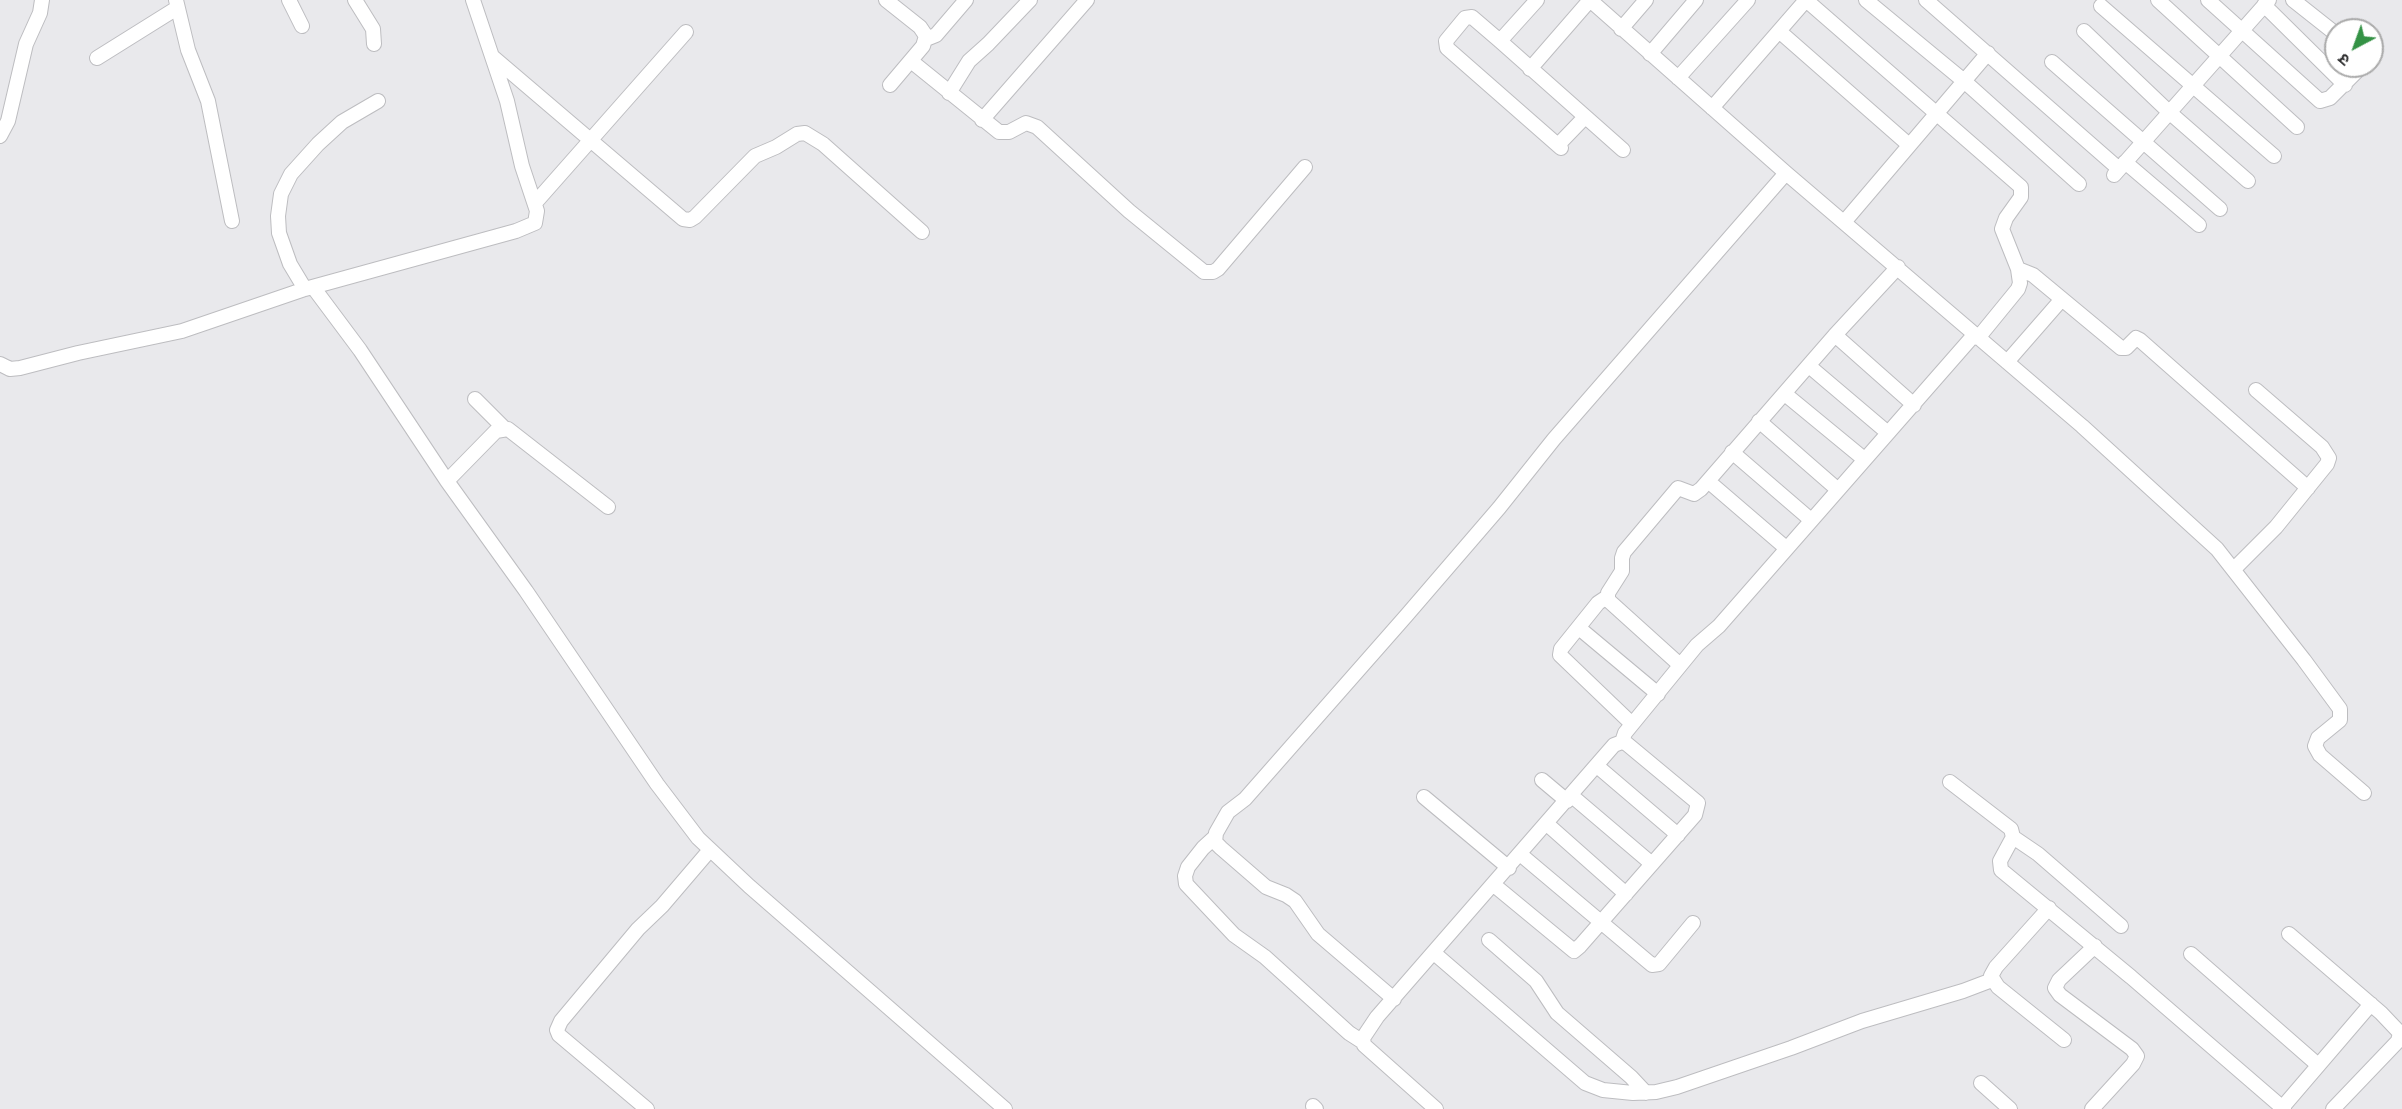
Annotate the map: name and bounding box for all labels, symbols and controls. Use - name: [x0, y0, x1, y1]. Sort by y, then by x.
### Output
- north arrow: [2324, 18, 2384, 78]
- text: उ: [2333, 49, 2354, 71]

